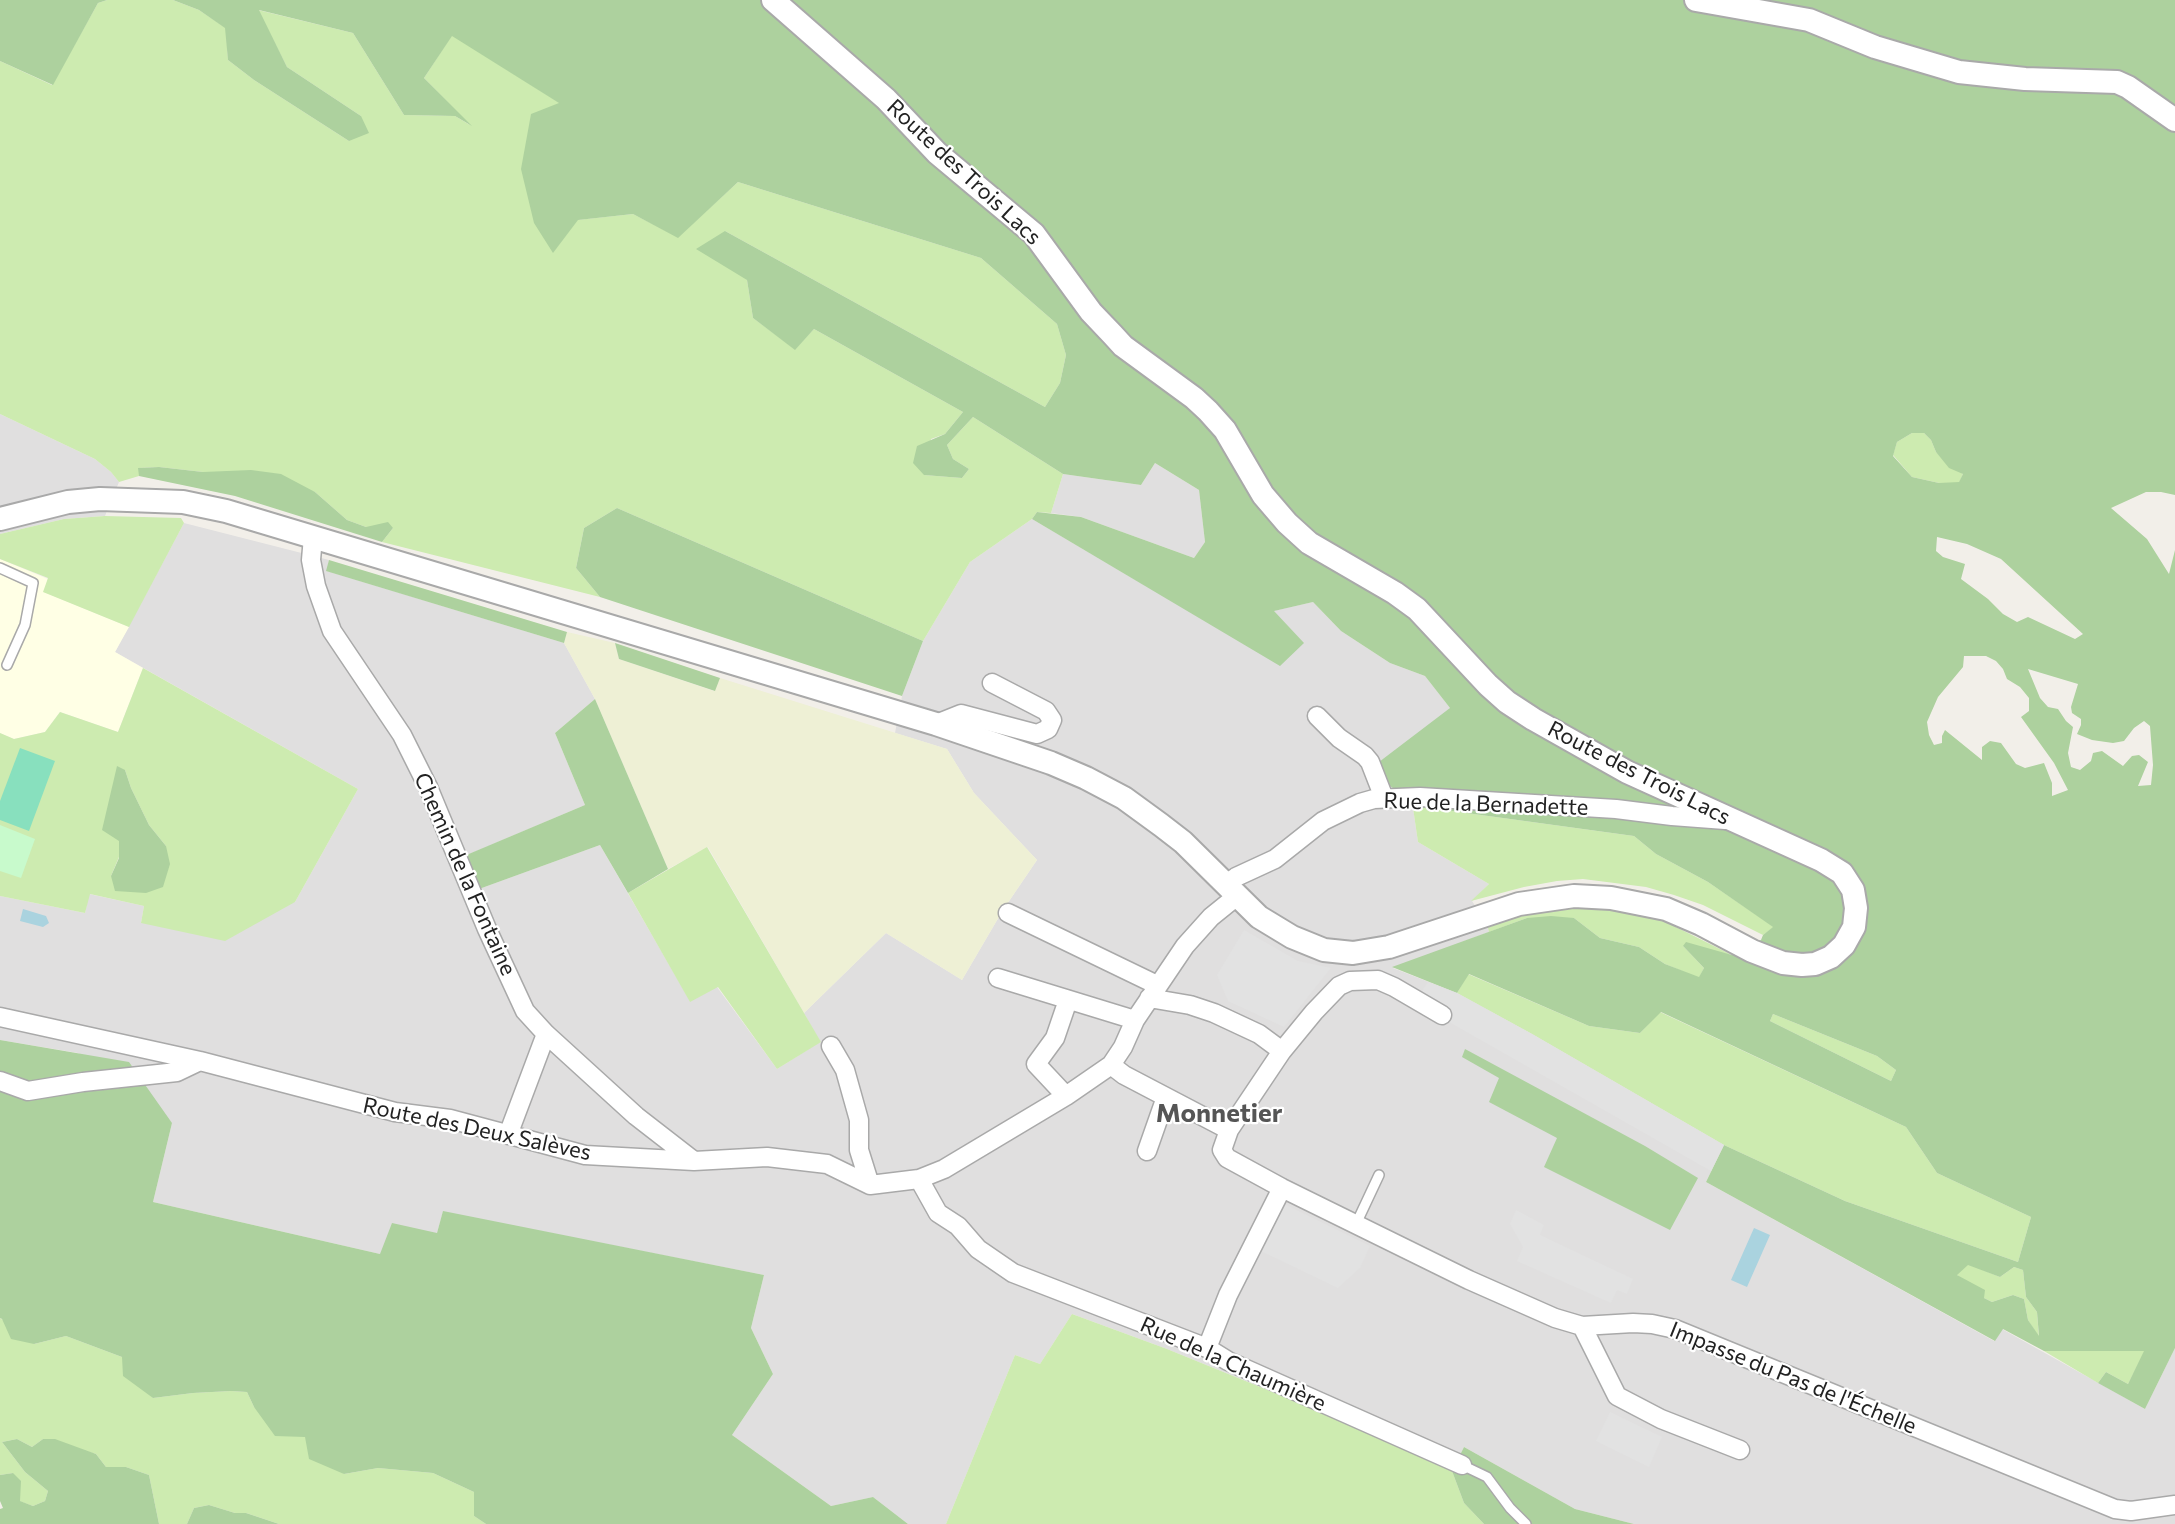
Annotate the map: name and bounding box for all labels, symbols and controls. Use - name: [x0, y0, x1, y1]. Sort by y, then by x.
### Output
- street label: Route des Trois Lacs: [881, 94, 1047, 250]
- street label: Route des Trois Lacs: [1543, 716, 1735, 830]
- street label: Chemin de la Fontaine: [408, 769, 522, 979]
- street label: Rue de la Bernadette: [1383, 787, 1589, 821]
- street label: Route des Deux Salèves: [361, 1092, 593, 1166]
- district label: Monnetier: [1156, 1097, 1282, 1129]
- street label: Rue de la Chaumière: [1136, 1311, 1330, 1417]
- street label: Impasse du Pas de l'Échelle: [1666, 1316, 1920, 1440]

